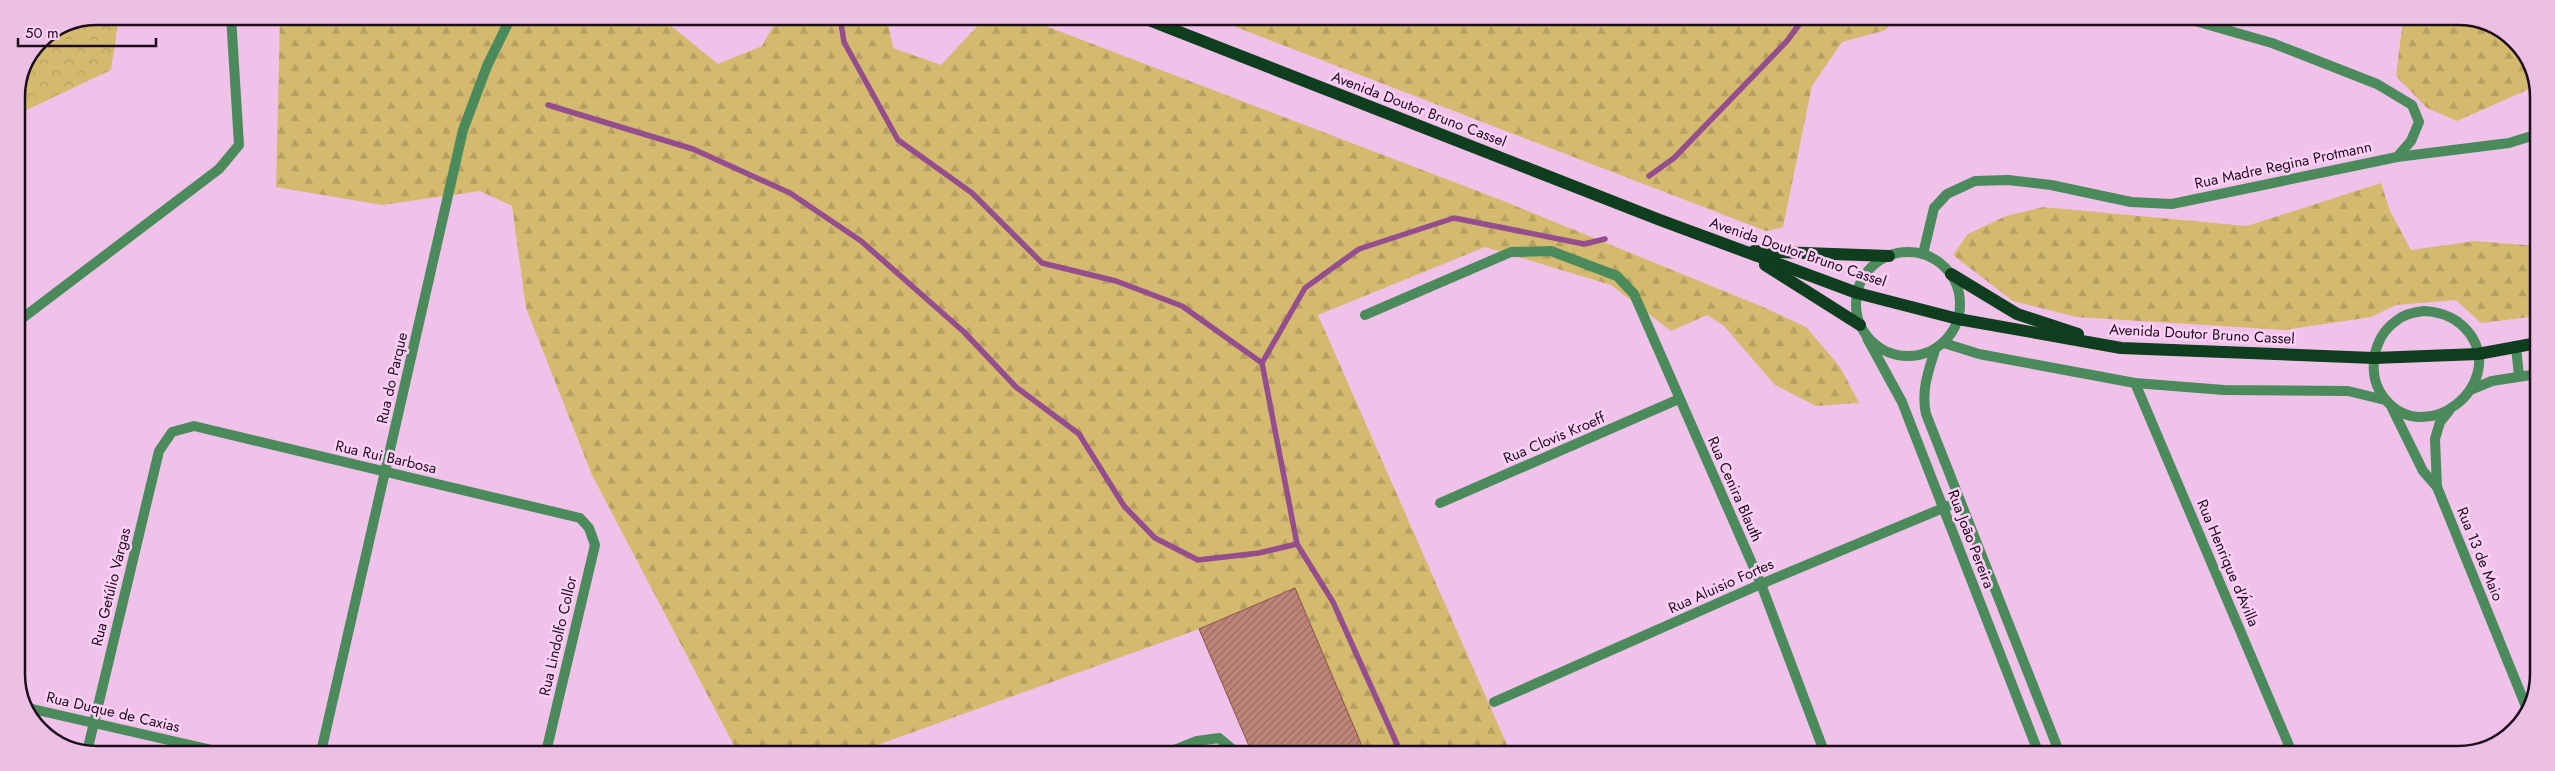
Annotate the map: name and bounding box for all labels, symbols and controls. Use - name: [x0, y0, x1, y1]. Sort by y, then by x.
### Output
- scale bar: [18, 15, 155, 47]
- text: 50 m: [25, 22, 59, 44]
- street label: Avenida Doutor Bruno Cassel: [1328, 65, 1510, 153]
- street label: Rua Madre Regina Protmann: [2192, 135, 2374, 195]
- street label: Avenida Doutor Bruno Cassel: [1707, 211, 1889, 293]
- street label: Avenida Doutor Bruno Cassel: [2109, 318, 2295, 350]
- street label: Rua do Parque: [371, 330, 413, 426]
- street label: Rua Clovis Kroeff: [1500, 406, 1609, 469]
- street label: Rua Cenira Blauth: [1702, 433, 1768, 545]
- street label: Rua Rui Barbosa: [333, 435, 439, 479]
- street label: Rua João Pereira: [1942, 486, 2000, 592]
- street label: Rua Henrique d'Ávilla: [2191, 496, 2265, 630]
- street label: Rua 13 de Maio: [2451, 504, 2509, 604]
- street label: Rua Getúlio Vargas: [86, 526, 136, 648]
- street label: Rua Aluisio Fortes: [1665, 553, 1777, 619]
- street label: Rua Lindolfo Collor: [534, 573, 583, 698]
- street label: Rua Duque de Caxias: [44, 686, 182, 738]

